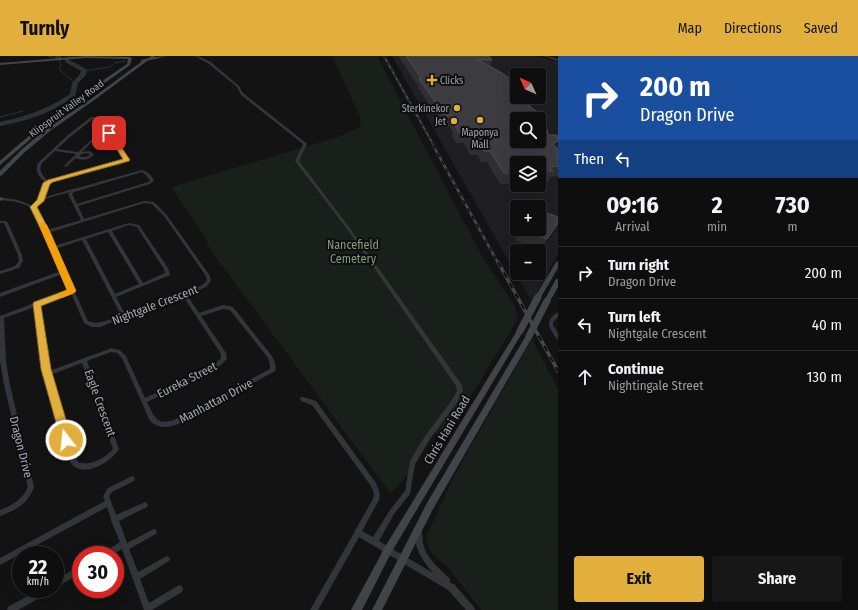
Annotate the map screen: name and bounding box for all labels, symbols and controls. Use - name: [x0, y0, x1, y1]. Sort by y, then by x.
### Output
- text: Turnly: [20, 17, 69, 40]
- text: Map: [678, 20, 702, 37]
- text: Directions: [724, 20, 782, 37]
- text: Saved: [804, 20, 838, 37]
- north arrow: [510, 68, 546, 104]
- map controls: [510, 68, 546, 280]
- text: 200 m: [640, 70, 711, 103]
- icon: right: [574, 72, 626, 124]
- marker: Clicks: [427, 75, 437, 85]
- place label: Clicks: [440, 75, 463, 87]
- street label: Klipspruit Valley Road: [27, 78, 106, 140]
- place label: Sterkinekor: [402, 103, 449, 115]
- marker: Sterkinekor: [452, 103, 462, 113]
- text: Dragon Drive: [640, 104, 734, 126]
- button: search: [510, 112, 546, 148]
- marker: Maponya Mall: [475, 115, 485, 125]
- pin: [92, 116, 126, 150]
- place label: Jet: [435, 116, 447, 128]
- marker: Jet: [449, 116, 459, 126]
- icon: arrive: [98, 122, 120, 144]
- place label: Maponya Mall: [461, 127, 499, 151]
- icon: left: [612, 148, 634, 170]
- text: Then: [574, 150, 604, 168]
- button: layers: [510, 156, 546, 192]
- text: 09:16: [606, 191, 659, 219]
- text: 2: [711, 191, 723, 219]
- text: 730: [775, 191, 810, 219]
- button: +: [510, 200, 546, 236]
- text: Arrival: [615, 219, 650, 234]
- text: min: [707, 219, 727, 234]
- text: m: [788, 219, 798, 234]
- park label: Nancefield Cemetery: [327, 238, 379, 266]
- button: −: [510, 244, 546, 280]
- text: Turn right: [608, 256, 669, 274]
- icon: right: [574, 262, 596, 284]
- text: 200 m: [805, 264, 842, 282]
- text: Dragon Drive: [608, 274, 676, 289]
- street label: Nightgale Crescent: [110, 282, 200, 328]
- text: Turn left: [608, 308, 661, 326]
- icon: left: [574, 314, 596, 336]
- text: 40 m: [812, 316, 842, 334]
- text: Nightgale Crescent: [608, 326, 707, 341]
- street label: Eureka Street: [155, 359, 219, 401]
- text: Continue: [608, 360, 664, 378]
- icon: ahead: [574, 366, 596, 388]
- street label: Eagle Crescent: [81, 367, 119, 439]
- text: 130 m: [807, 368, 842, 386]
- street label: Manhattan Drive: [177, 376, 255, 426]
- text: Nightingale Street: [608, 378, 703, 393]
- street label: Chris Hani Road: [421, 393, 473, 467]
- street label: Dragon Drive: [7, 415, 35, 479]
- position arrow: [45, 419, 87, 461]
- speed limit sign: 30: [72, 546, 124, 598]
- text: 22: [29, 555, 47, 579]
- button: Exit: [574, 556, 704, 602]
- button: Share: [712, 556, 842, 602]
- text: km/h: [27, 576, 49, 588]

